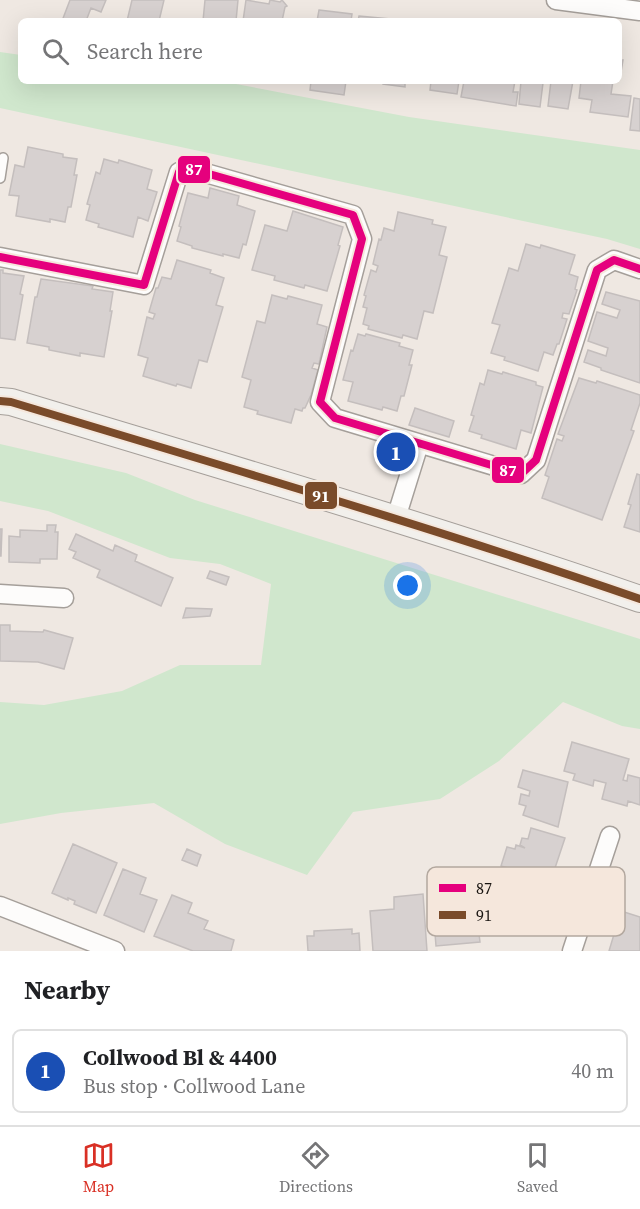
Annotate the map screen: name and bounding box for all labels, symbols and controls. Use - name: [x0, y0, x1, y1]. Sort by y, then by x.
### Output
- search box: [18, 18, 622, 84]
- icon: search: [39, 35, 72, 68]
- text: Search here: [87, 36, 203, 66]
- line badge: 87: [177, 155, 211, 184]
- text: 87: [185, 158, 203, 180]
- pin: 1: [376, 430, 416, 474]
- line badge: 87: [491, 456, 525, 484]
- text: 87: [499, 459, 517, 481]
- line badge: 91: [304, 481, 338, 510]
- text: 91: [312, 485, 330, 507]
- your location: [393, 571, 422, 600]
- legend: [427, 867, 625, 936]
- text: 87: [476, 877, 492, 899]
- text: 91: [476, 904, 492, 926]
- text: Nearby: [24, 972, 110, 1008]
- text: Collwood Bl & 4400: [83, 1042, 277, 1072]
- text: 1: [40, 1057, 51, 1085]
- text: 40 m: [571, 1057, 614, 1085]
- text: Bus stop · Collwood Lane: [83, 1072, 305, 1100]
- tab: Map: [82, 1139, 115, 1197]
- tab: Directions: [279, 1139, 353, 1197]
- tab: Saved: [517, 1139, 558, 1197]

